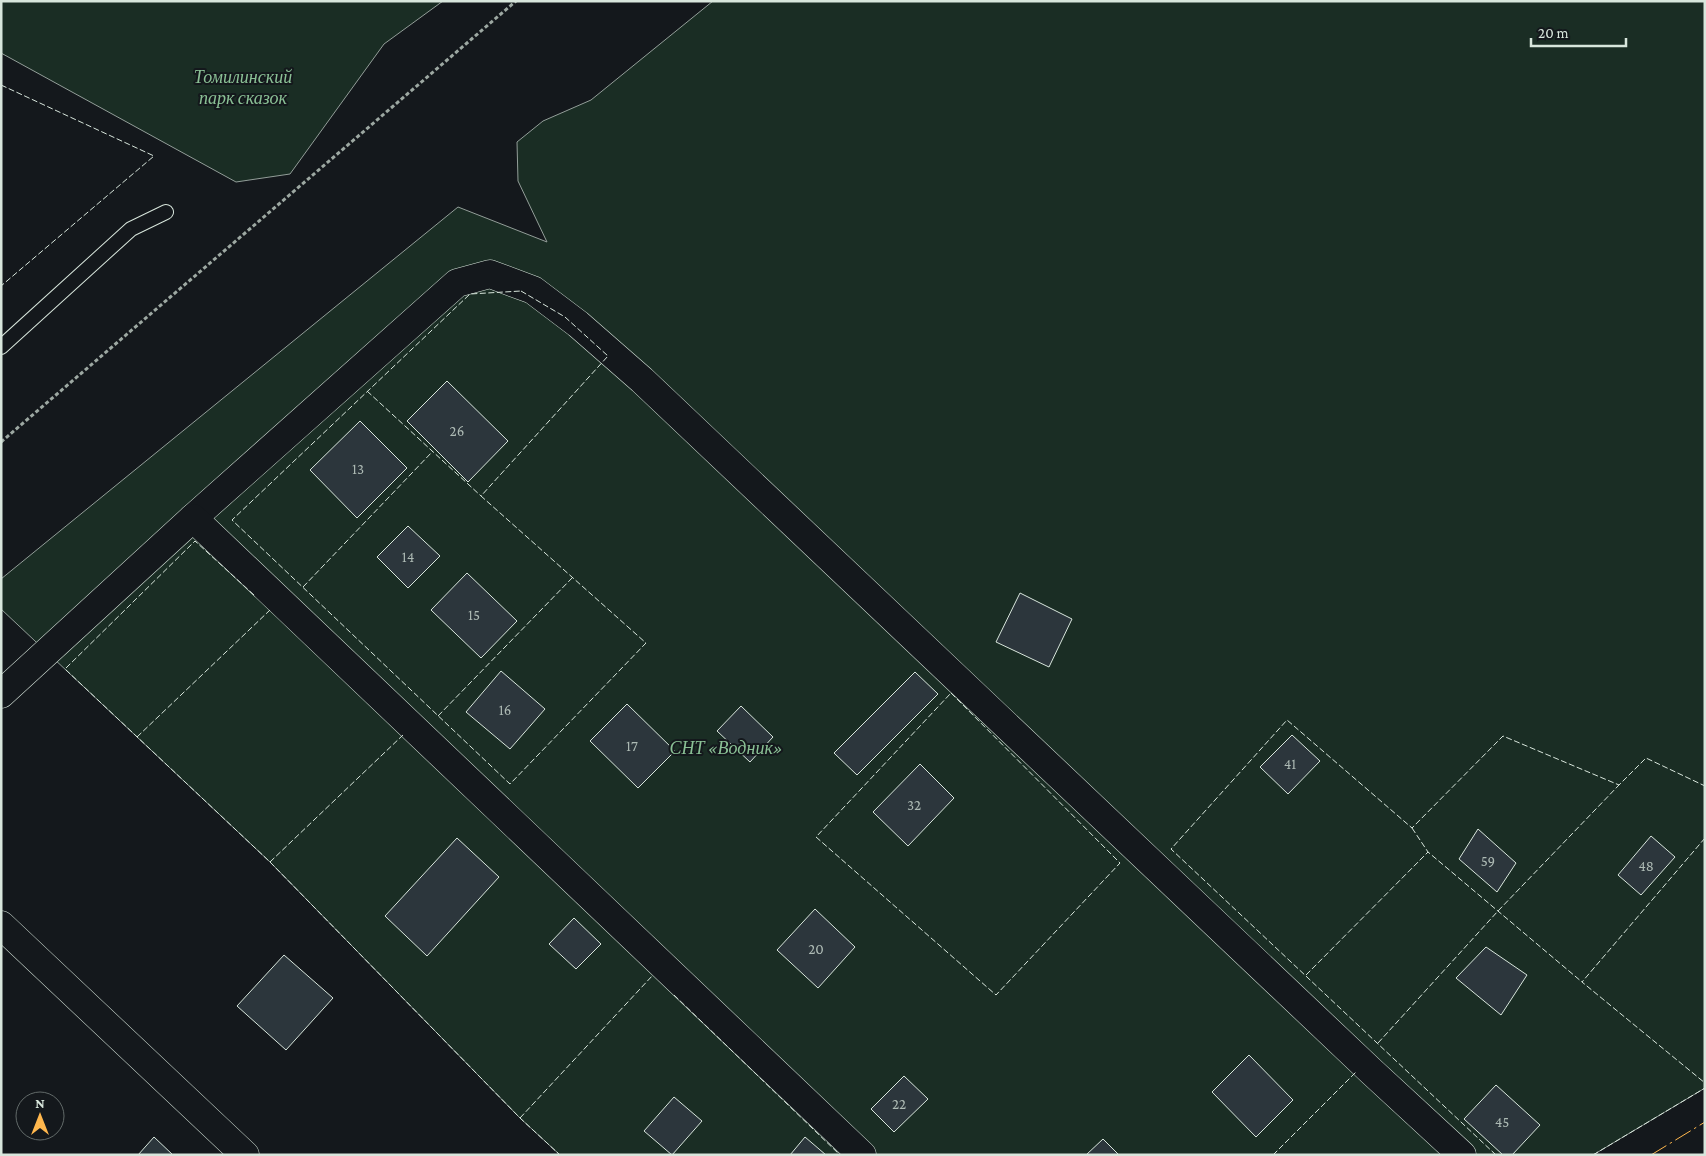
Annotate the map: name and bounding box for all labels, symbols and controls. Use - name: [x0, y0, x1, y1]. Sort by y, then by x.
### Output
- scale bar: [1531, 15, 1626, 47]
- text: 20 m: [1538, 25, 1569, 41]
- park label: Томилинский парк сказок: [194, 67, 292, 108]
- house number: 26: [450, 423, 464, 439]
- house number: 13: [352, 461, 364, 477]
- house number: 14: [402, 549, 414, 565]
- house number: 15: [468, 607, 480, 623]
- house number: 16: [499, 702, 511, 718]
- house number: 17: [626, 738, 638, 754]
- park label: СНТ «Водник»: [669, 738, 783, 758]
- house number: 41: [1284, 756, 1296, 772]
- house number: 32: [907, 797, 921, 813]
- house number: 59: [1481, 853, 1495, 869]
- house number: 48: [1638, 858, 1654, 874]
- house number: 20: [808, 941, 824, 957]
- north arrow: [15, 1091, 65, 1141]
- text: N: [35, 1095, 45, 1111]
- house number: 22: [892, 1096, 906, 1112]
- house number: 45: [1495, 1114, 1509, 1130]

